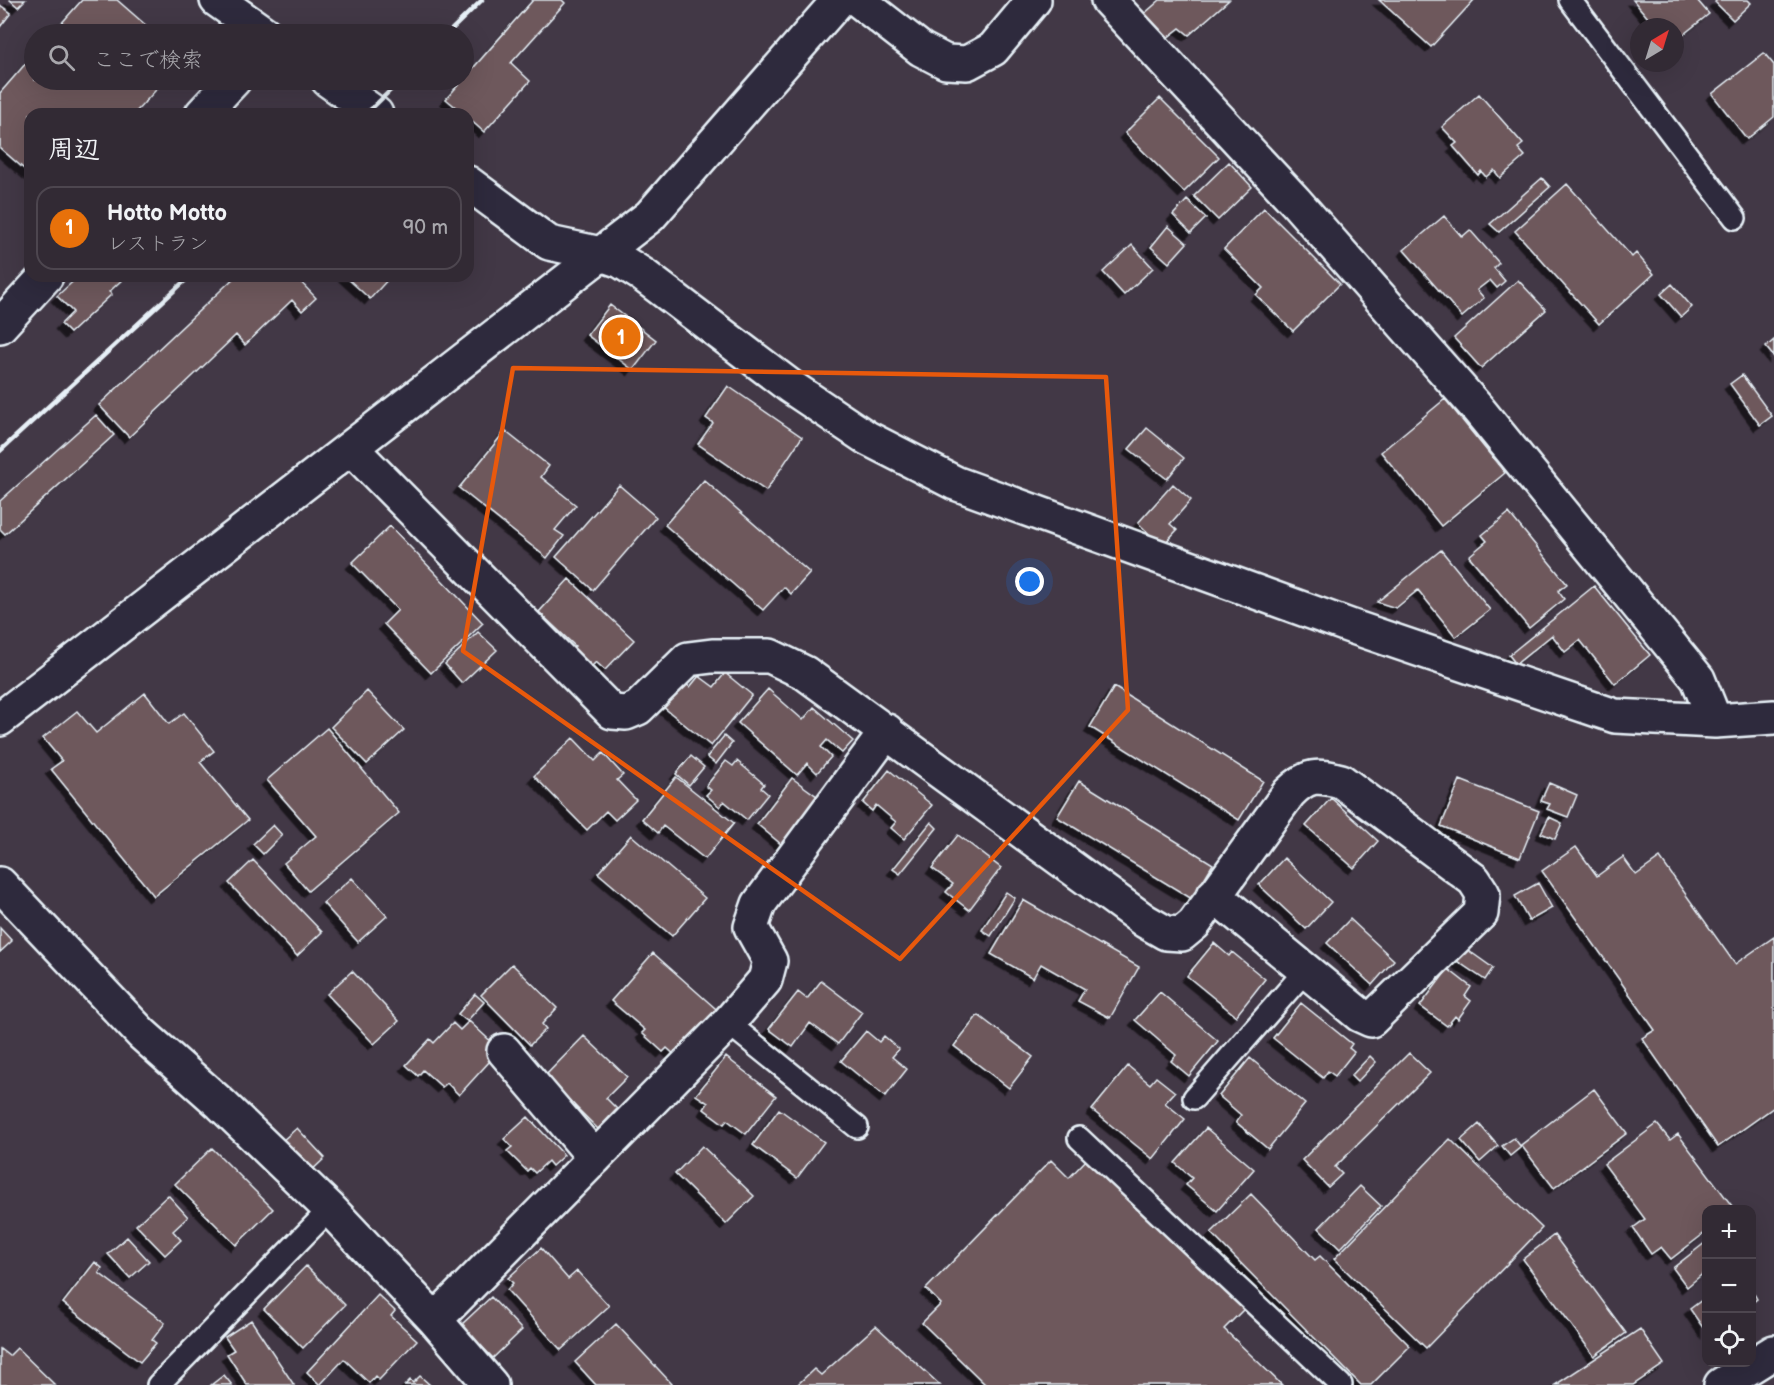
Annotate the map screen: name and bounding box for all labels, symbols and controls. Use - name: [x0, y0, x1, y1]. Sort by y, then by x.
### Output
- north arrow: [1630, 18, 1684, 72]
- search box: [24, 24, 474, 90]
- icon: search: [45, 41, 78, 74]
- text: ここで検索: [93, 47, 203, 74]
- text: 周辺: [48, 135, 100, 166]
- text: Hotto Motto: [107, 200, 227, 227]
- text: 1: [65, 216, 74, 240]
- text: 90 m: [403, 216, 448, 240]
- text: レストラン: [107, 232, 209, 256]
- pin: 1: [602, 314, 640, 360]
- your location: [1015, 567, 1044, 596]
- map controls: [1702, 1205, 1756, 1367]
- button: +: [1702, 1205, 1756, 1259]
- button: −: [1702, 1259, 1756, 1313]
- button: locate: [1702, 1313, 1756, 1367]

